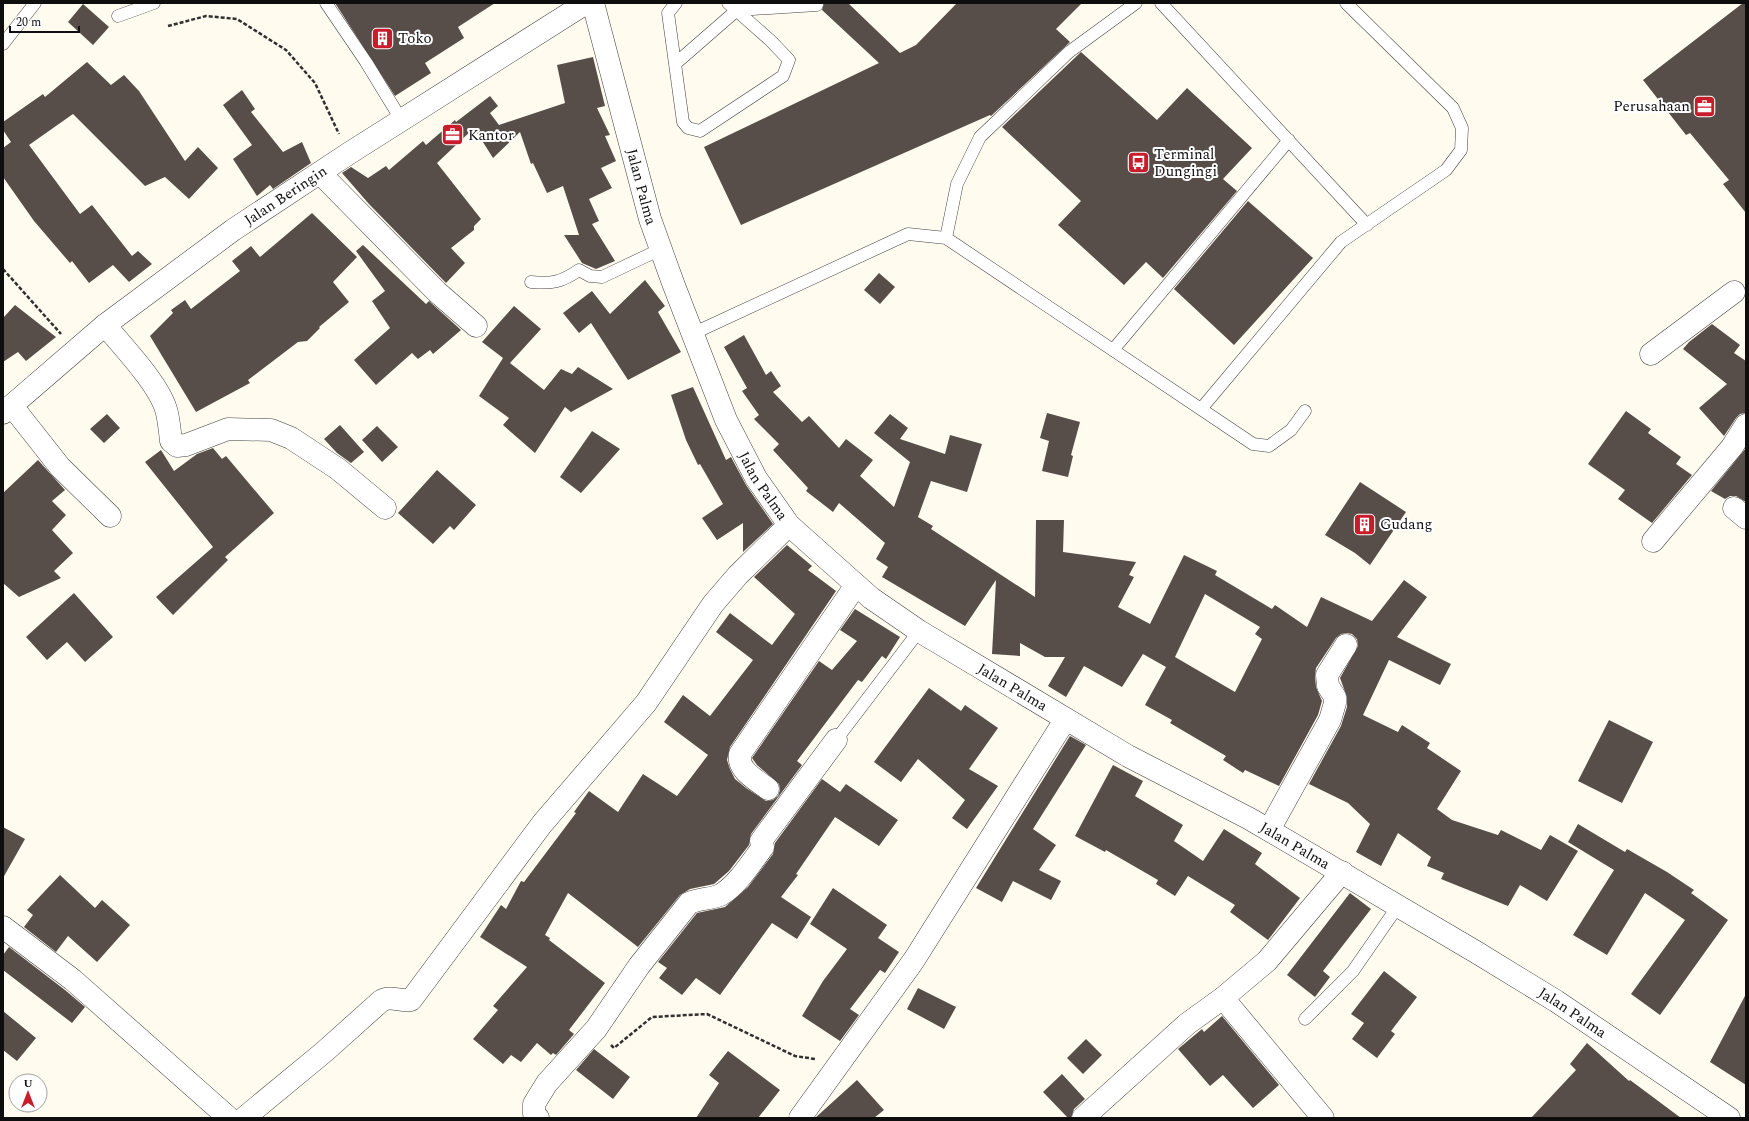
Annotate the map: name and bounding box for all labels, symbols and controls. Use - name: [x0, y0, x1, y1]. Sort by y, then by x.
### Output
- scale bar: [10, 8, 79, 34]
- text: 20 m: [16, 13, 41, 32]
- building icon: Toko: [370, 25, 396, 51]
- place label: Toko: [398, 27, 432, 50]
- office icon: Perusahaan: [1692, 93, 1718, 119]
- place label: Perusahaan: [1613, 95, 1690, 118]
- office icon: Kantor: [439, 122, 465, 148]
- place label: Kantor: [468, 124, 514, 147]
- place label: Terminal Dungingi: [1154, 143, 1217, 183]
- street label: Jalan Palma: [620, 146, 663, 229]
- bus stop icon: Terminal Dungingi: [1126, 150, 1152, 176]
- street label: Jalan Beringin: [239, 159, 332, 231]
- street label: Jalan Palma: [733, 447, 794, 526]
- building icon: Gudang: [1352, 511, 1378, 537]
- place label: Gudang: [1380, 513, 1433, 536]
- street label: Jalan Palma: [973, 657, 1052, 717]
- street label: Jalan Palma: [1255, 816, 1335, 875]
- street label: Jalan Palma: [1534, 981, 1612, 1044]
- north arrow: [8, 1073, 48, 1113]
- text: U: [23, 1075, 33, 1092]

